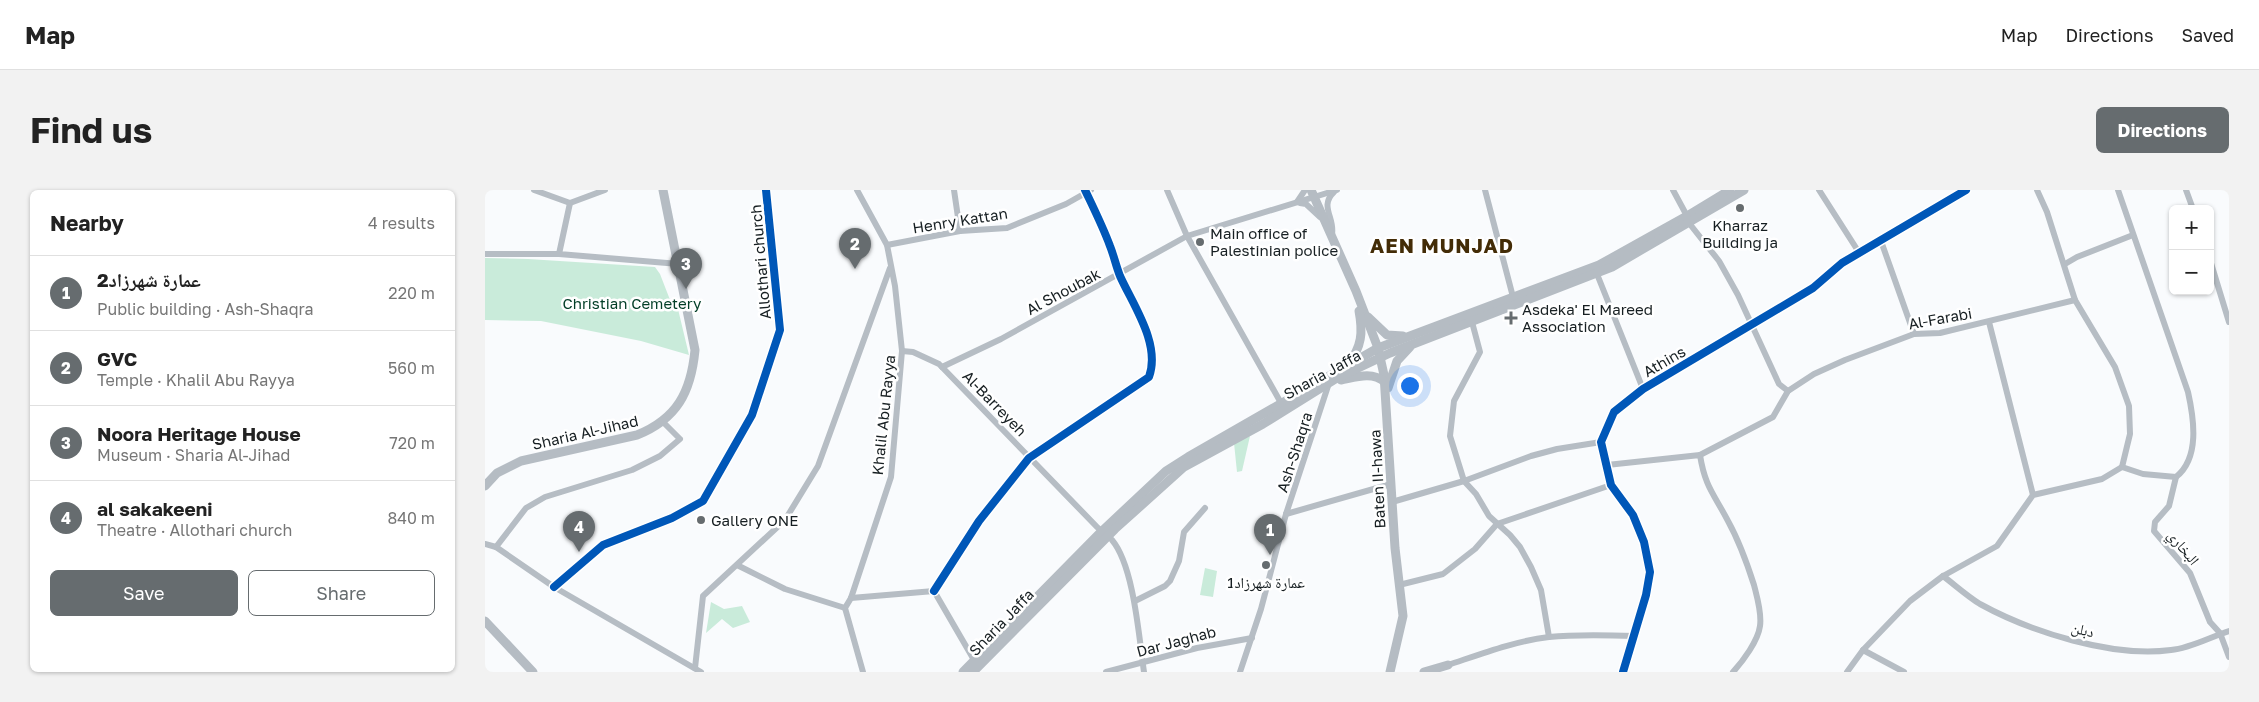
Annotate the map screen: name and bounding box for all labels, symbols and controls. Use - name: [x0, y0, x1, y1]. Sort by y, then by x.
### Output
- text: Map: [25, 20, 75, 49]
- text: Map: [2001, 24, 2037, 46]
- text: Directions: [2065, 24, 2153, 46]
- text: Saved: [2181, 24, 2234, 46]
- button: Directions: [2096, 107, 2229, 153]
- text: Find us: [30, 109, 152, 151]
- marker: Kharraz Building ja: [1734, 202, 1746, 214]
- street label: Allothari church: [746, 204, 774, 320]
- street label: Henry Kattan: [911, 204, 1009, 236]
- map controls: [2169, 205, 2214, 295]
- button: +: [2169, 205, 2214, 250]
- text: Nearby: [50, 210, 124, 236]
- text: 4 results: [368, 213, 435, 233]
- place label: Kharraz Building ja: [1702, 216, 1778, 251]
- place label: Main office of Palestinian police: [1210, 224, 1338, 259]
- pin: 2: [839, 228, 871, 269]
- district label: AEN MUNJAD: [1370, 233, 1514, 257]
- marker: Main office of Palestinian police: [1194, 236, 1206, 248]
- pin: 3: [670, 248, 702, 289]
- button: −: [2169, 250, 2214, 295]
- street label: Al Shoubak: [1023, 264, 1104, 318]
- text: عمارة شهرزاد2: [97, 268, 201, 291]
- text: 1: [62, 283, 70, 303]
- text: 220 m: [388, 283, 435, 303]
- park label: Christian Cemetery: [563, 294, 702, 312]
- text: Public building · Ash-Shaqra: [97, 299, 314, 319]
- place label: Asdeka' El Mareed Association: [1522, 300, 1653, 335]
- street label: Al-Farabi: [1907, 304, 1973, 332]
- marker: Asdeka' El Mareed Association: [1504, 311, 1518, 325]
- street label: Athins: [1640, 342, 1688, 380]
- street label: Sharia Jaffa: [1280, 345, 1364, 403]
- text: GVC: [97, 347, 137, 370]
- street label: Khalil Abu Rayya: [868, 354, 898, 476]
- text: 2: [61, 358, 71, 378]
- text: 560 m: [388, 358, 435, 378]
- street label: Al-Barreyeh: [959, 366, 1031, 440]
- text: Temple · Khalil Abu Rayya: [97, 370, 295, 390]
- your location: [1397, 373, 1423, 399]
- street label: Ash-Shaqra: [1273, 409, 1315, 495]
- street label: Sharia Al-Jihad: [530, 411, 640, 453]
- text: Noora Heritage House: [97, 422, 301, 445]
- street label: Baten II-hawa: [1365, 429, 1389, 529]
- text: 3: [61, 433, 71, 453]
- text: 720 m: [389, 433, 435, 453]
- text: Museum · Sharia Al-Jihad: [97, 445, 290, 465]
- text: al sakakeeni: [97, 497, 212, 520]
- text: 4: [61, 508, 71, 528]
- text: 840 m: [387, 508, 435, 528]
- pin: 4: [563, 511, 595, 552]
- place label: Gallery ONE: [711, 511, 798, 529]
- marker: Gallery ONE: [695, 514, 707, 526]
- pin: 1: [1254, 514, 1286, 555]
- text: Theatre · Allothari church: [97, 520, 292, 540]
- street label: البخاري: [2161, 526, 2204, 571]
- marker: عمارة شهرزاد1: [1260, 559, 1272, 571]
- button: Save: [50, 570, 238, 616]
- button: Share: [248, 570, 435, 616]
- place label: عمارة شهرزاد1: [1227, 573, 1305, 592]
- street label: Sharia Jaffa: [965, 585, 1037, 659]
- street label: دبلن: [2069, 618, 2096, 642]
- street label: Dar Jaghab: [1134, 622, 1218, 660]

